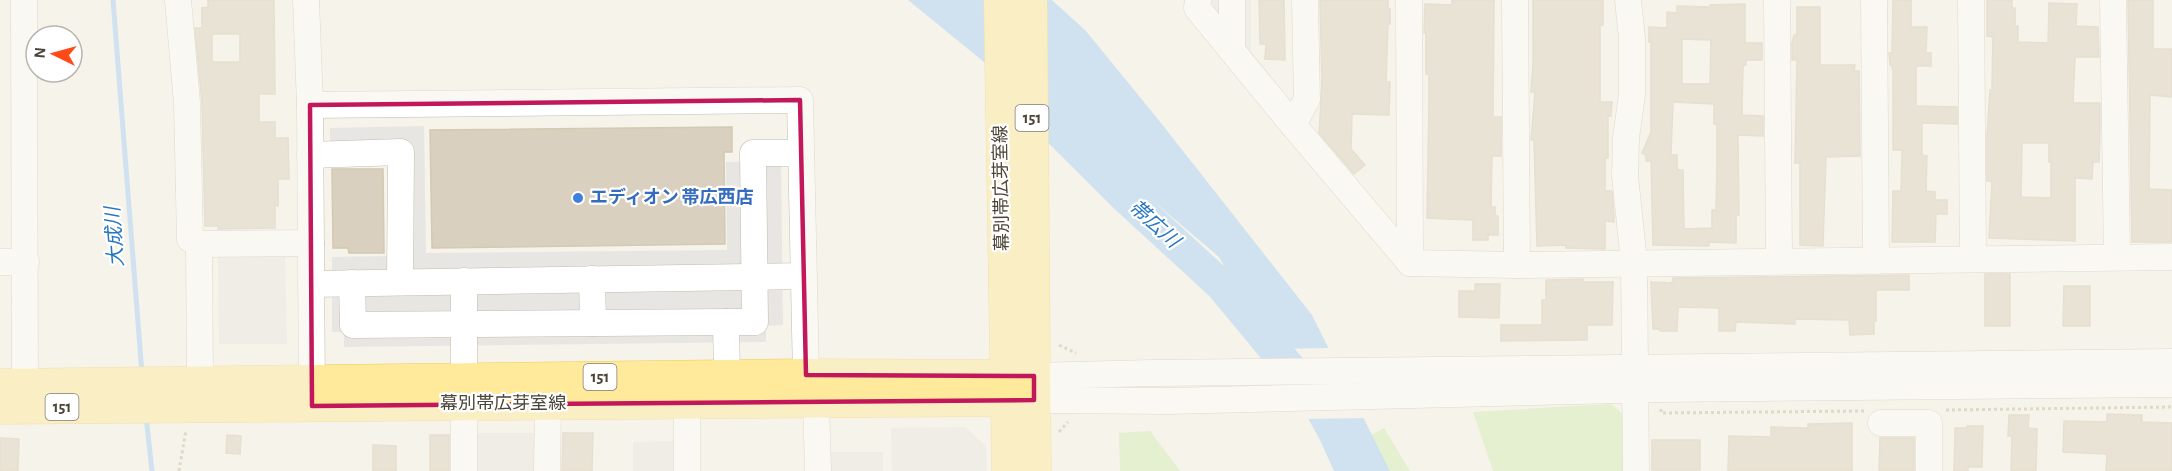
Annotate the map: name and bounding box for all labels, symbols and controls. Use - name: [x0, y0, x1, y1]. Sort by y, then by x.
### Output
- north arrow: [24, 24, 84, 84]
- text: N: [32, 47, 49, 59]
- road number: 151: [1016, 105, 1048, 131]
- street label: 幕別帯広芽室線: [990, 125, 1012, 251]
- place label: エディオン 帯広西店: [590, 187, 753, 207]
- marker: エディオン 帯広西店: [571, 191, 585, 205]
- water label: 帯広川: [1125, 196, 1185, 253]
- water label: 大成川: [102, 204, 127, 268]
- road number: 151: [584, 364, 616, 390]
- street label: 幕別帯広芽室線: [440, 393, 566, 413]
- road number: 151: [46, 394, 78, 420]

